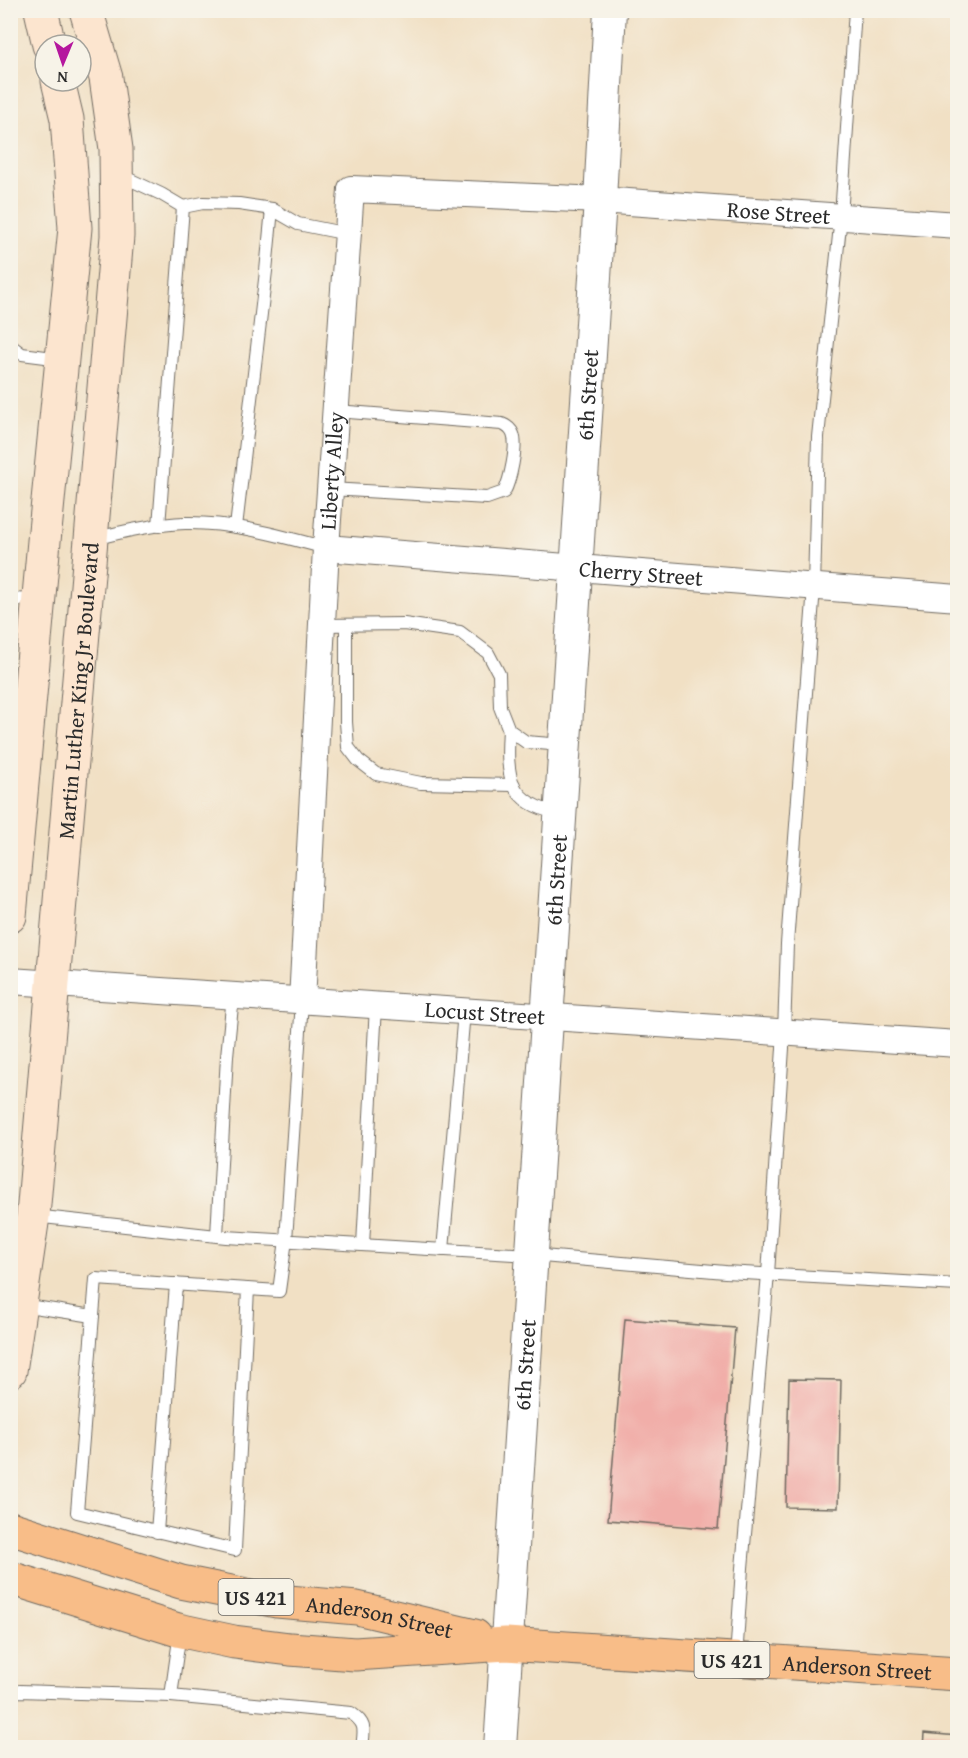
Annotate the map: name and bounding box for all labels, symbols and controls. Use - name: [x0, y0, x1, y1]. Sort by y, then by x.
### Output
- north arrow: [33, 33, 93, 93]
- text: N: [56, 66, 68, 90]
- street label: Rose Street: [726, 193, 832, 232]
- street label: 6th Street: [569, 348, 606, 441]
- street label: Liberty Alley: [311, 411, 351, 531]
- street label: Martin Luther King Jr Boulevard: [49, 541, 107, 840]
- street label: Cherry Street: [578, 552, 704, 594]
- street label: 6th Street: [537, 833, 575, 926]
- street label: Locust Street: [424, 993, 546, 1033]
- street label: 6th Street: [506, 1318, 544, 1411]
- road number: US 421: [218, 1579, 294, 1615]
- street label: Anderson Street: [304, 1588, 457, 1646]
- road number: US 421: [694, 1642, 770, 1678]
- street label: Anderson Street: [781, 1646, 933, 1688]

